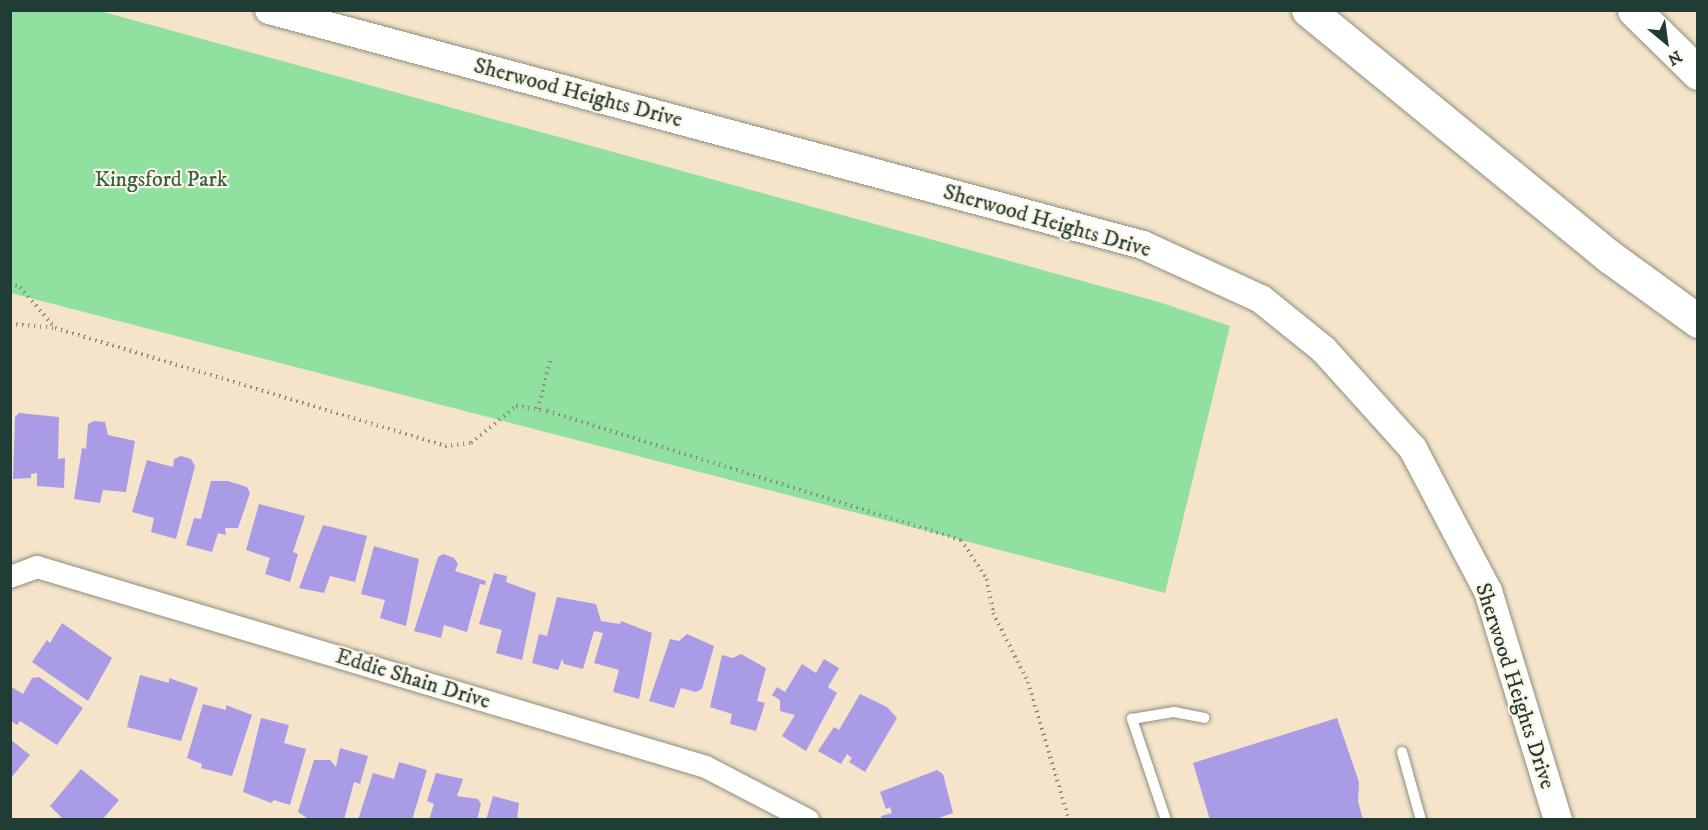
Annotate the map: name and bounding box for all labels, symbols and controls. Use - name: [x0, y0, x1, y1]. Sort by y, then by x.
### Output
- north arrow: [1636, 12, 1696, 72]
- text: N: [1664, 46, 1685, 70]
- street label: Sherwood Heights Drive: [471, 52, 685, 134]
- park label: Kingsford Park: [94, 167, 228, 193]
- street label: Sherwood Heights Drive: [940, 179, 1154, 263]
- street label: Sherwood Heights Drive: [1469, 580, 1561, 792]
- street label: Eddie Shain Drive: [332, 643, 494, 715]

